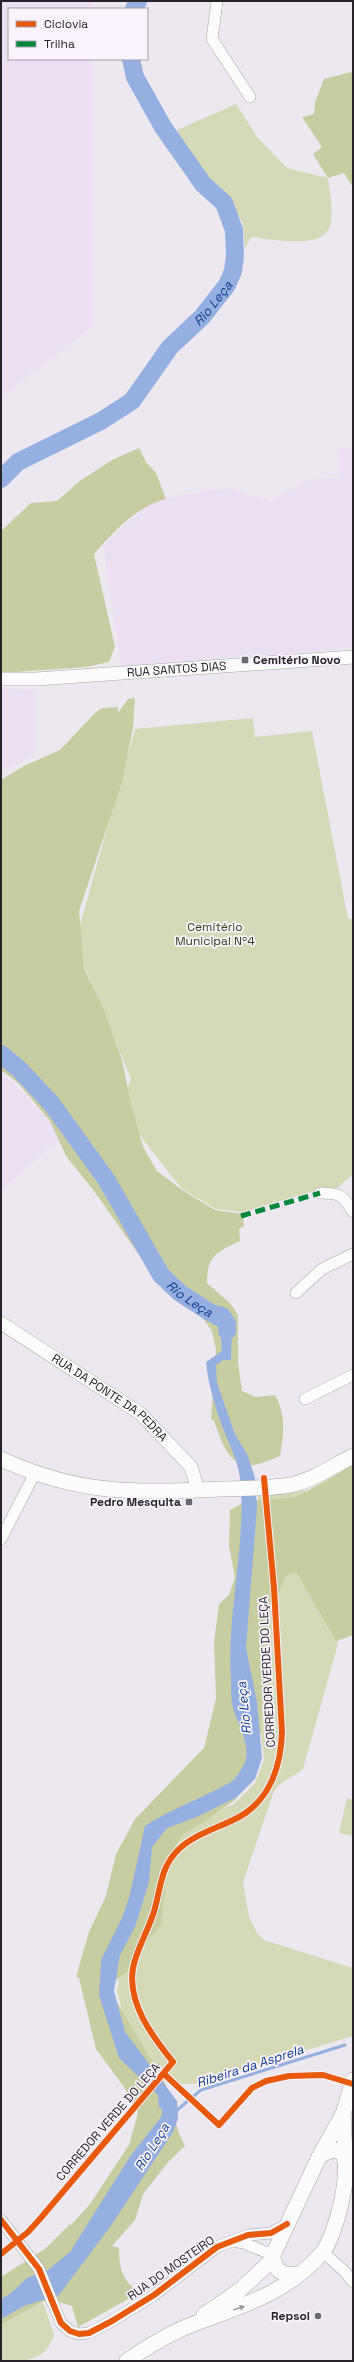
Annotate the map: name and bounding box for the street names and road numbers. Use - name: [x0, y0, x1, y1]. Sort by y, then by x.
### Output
- street label: RUA SANTOS DIAS: [126, 658, 227, 681]
- street label: RUA DA PONTE DA PEDRA: [49, 1350, 171, 1445]
- street label: CORREDOR VERDE DO LEÇA: [255, 1596, 279, 1748]
- street label: CORREDOR VERDE DO LEÇA: [52, 2059, 164, 2184]
- street label: RUA DO MOSTEIRO: [124, 2232, 218, 2304]

